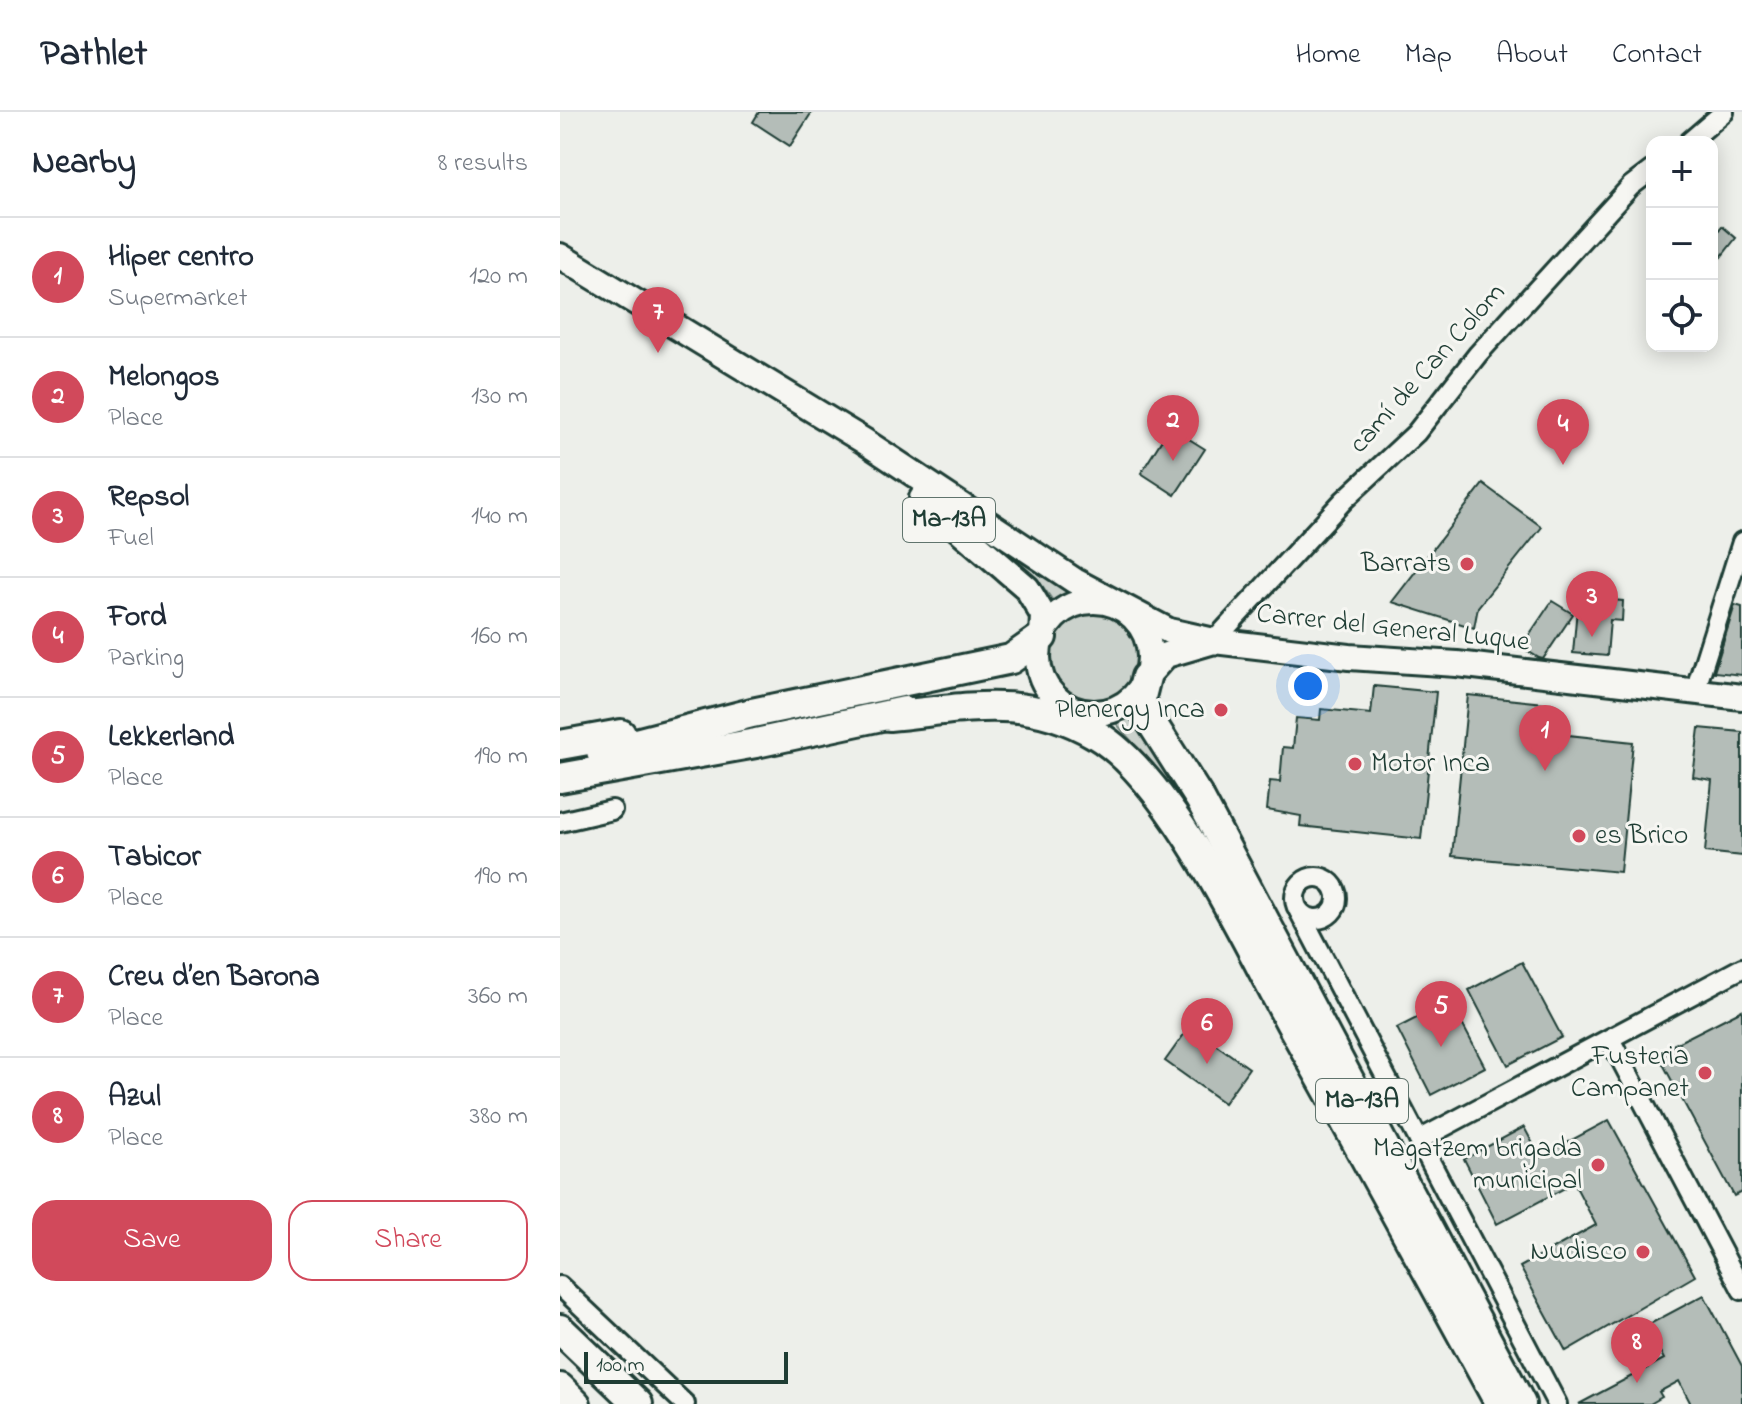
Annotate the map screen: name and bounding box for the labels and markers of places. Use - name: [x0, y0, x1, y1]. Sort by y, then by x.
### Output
- pin: 7: [632, 287, 684, 353]
- pin: 2: [1147, 395, 1199, 461]
- pin: 4: [1537, 399, 1589, 465]
- place label: Barrats: [1360, 544, 1451, 585]
- marker: Barrats: [1458, 555, 1476, 573]
- pin: 3: [1566, 571, 1618, 637]
- place label: Plenergy Inca: [1055, 690, 1205, 731]
- marker: Plenergy Inca: [1212, 701, 1230, 719]
- pin: 1: [1519, 705, 1571, 771]
- place label: Motor Inca: [1371, 744, 1490, 785]
- marker: Motor Inca: [1346, 755, 1364, 773]
- place label: es Brico: [1595, 816, 1688, 857]
- marker: es Brico: [1570, 827, 1588, 845]
- pin: 5: [1415, 981, 1467, 1047]
- pin: 6: [1181, 998, 1233, 1064]
- place label: Fusteria Campanet: [1571, 1037, 1689, 1110]
- marker: Fusteria Campanet: [1696, 1064, 1714, 1082]
- place label: Magatzem brigada municipal: [1373, 1129, 1582, 1202]
- marker: Magatzem brigada municipal: [1589, 1156, 1607, 1174]
- place label: Nudisco: [1530, 1232, 1627, 1273]
- marker: Nudisco: [1634, 1243, 1652, 1261]
- pin: 8: [1611, 1317, 1663, 1383]

